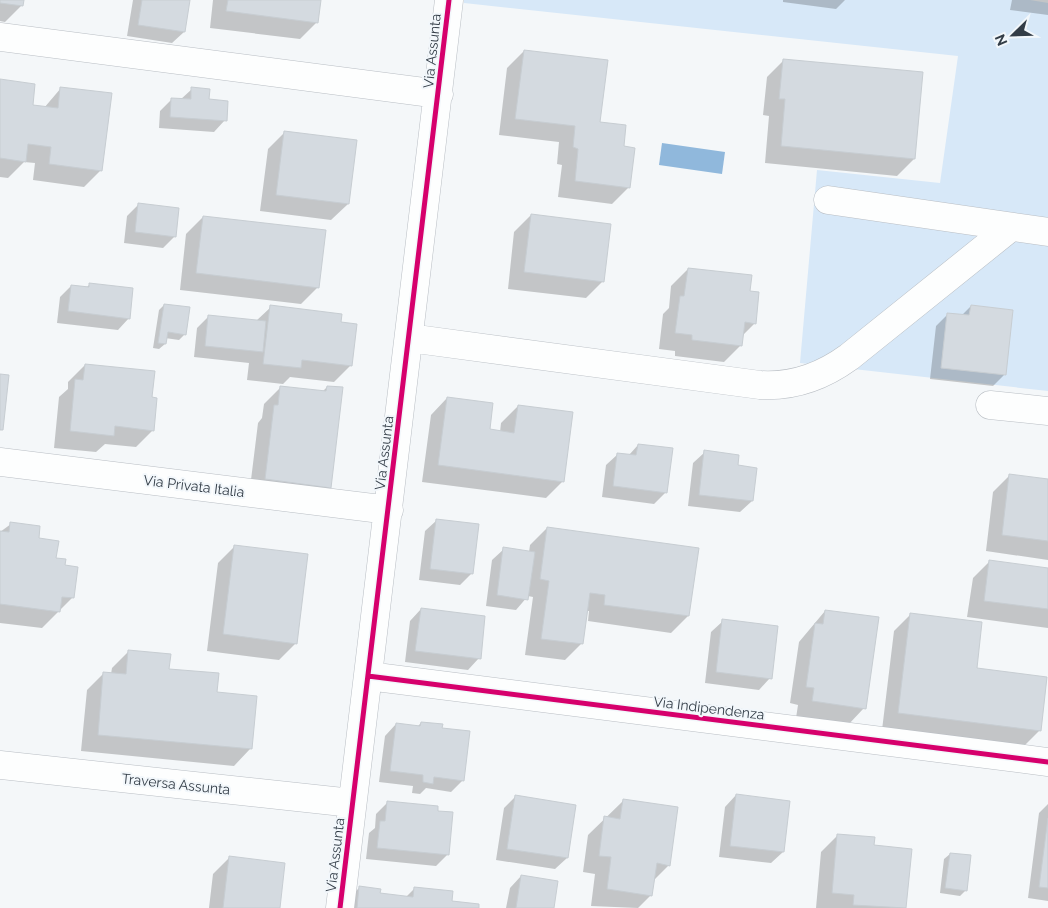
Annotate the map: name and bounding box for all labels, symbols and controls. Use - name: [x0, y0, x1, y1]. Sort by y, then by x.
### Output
- north arrow: [988, 10, 1038, 60]
- street label: Via Assunta: [420, 13, 444, 89]
- text: N: [992, 32, 1010, 48]
- street label: Via Assunta: [371, 415, 397, 491]
- street label: Via Privata Italia: [143, 472, 245, 500]
- street label: Via Indipendenza: [653, 693, 765, 723]
- street label: Traversa Assunta: [121, 770, 231, 798]
- street label: Via Assunta: [322, 817, 348, 893]

